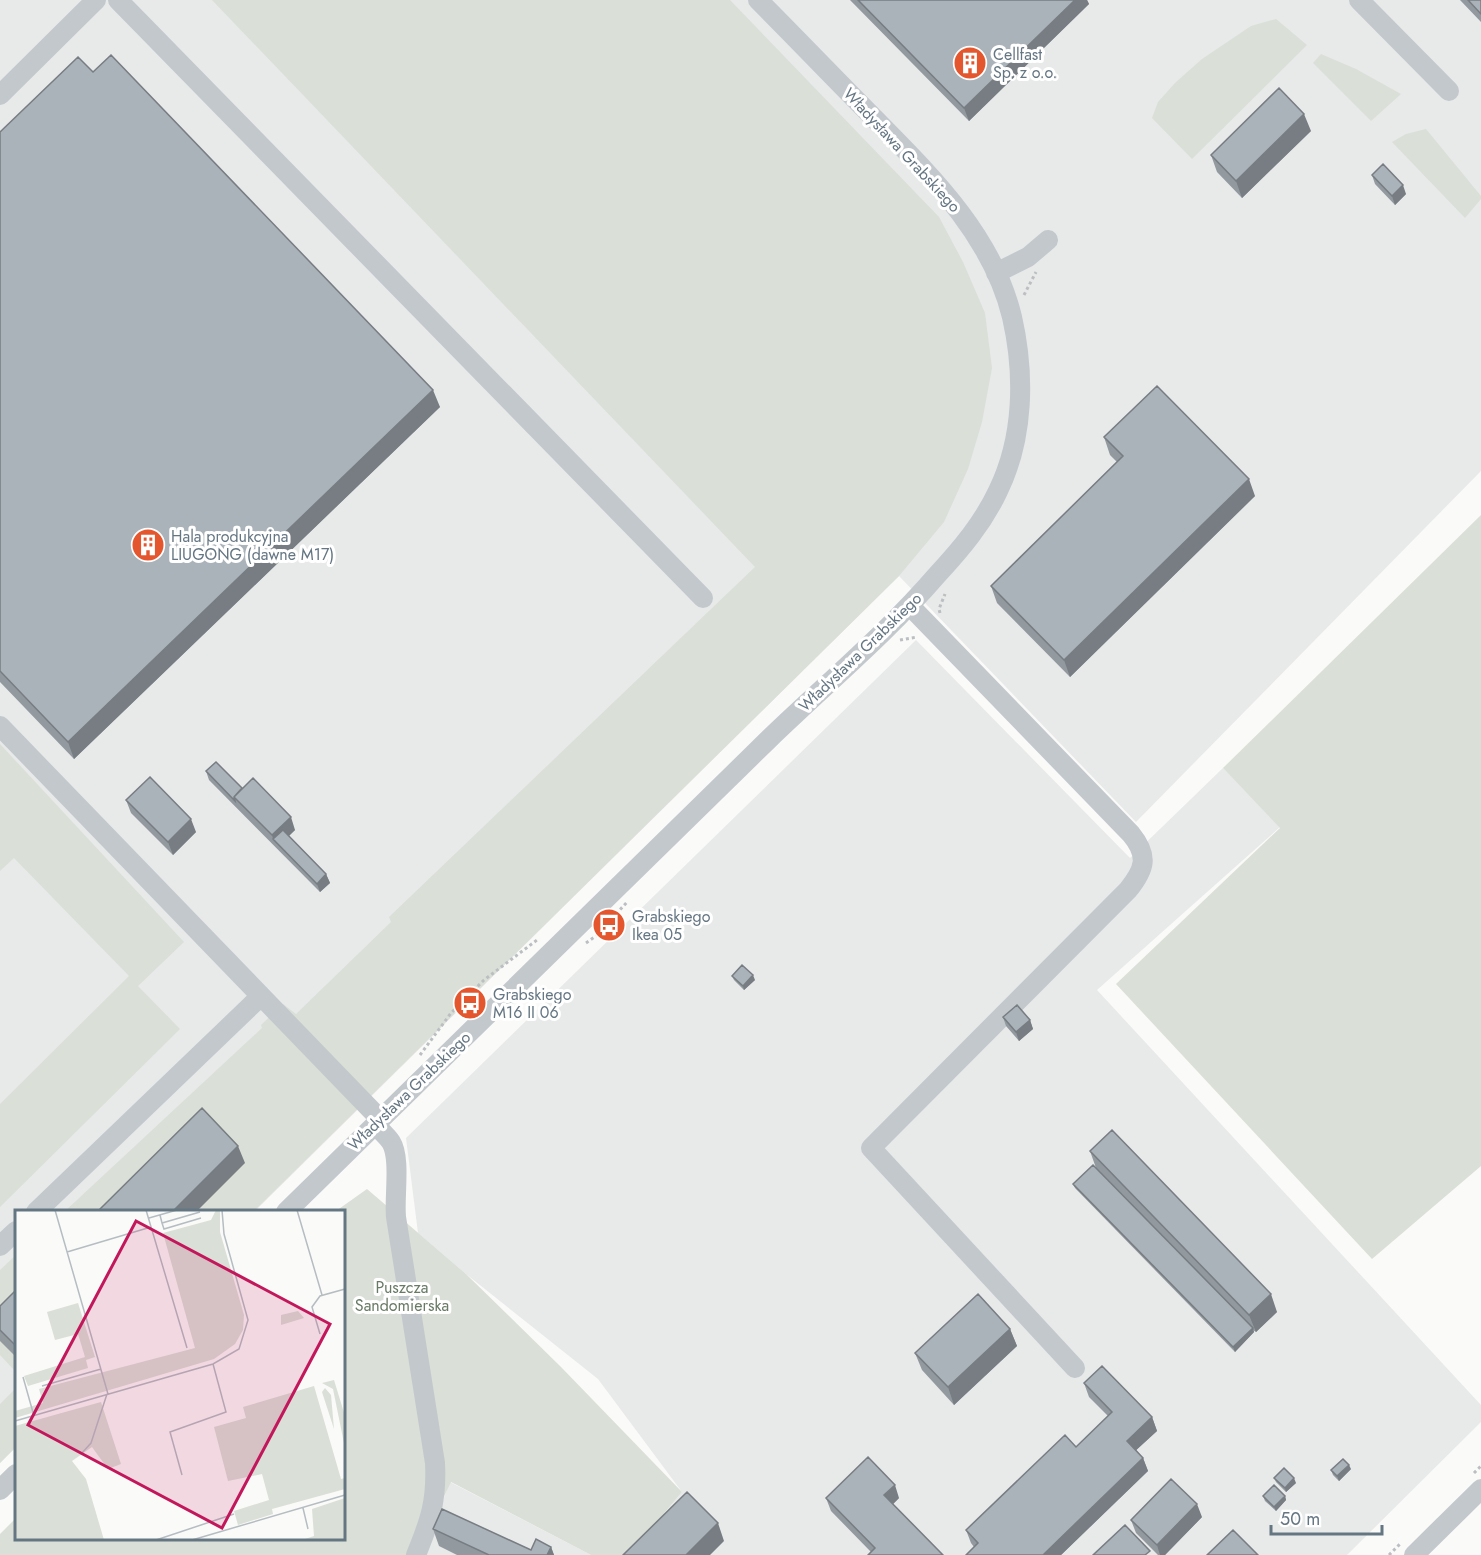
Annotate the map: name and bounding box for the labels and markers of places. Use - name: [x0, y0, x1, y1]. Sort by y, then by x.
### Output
- place label: Cellfast Sp. z o.o.: [993, 43, 1057, 84]
- building icon: Cellfast Sp. z o.o.: [952, 45, 988, 81]
- place label: Hala produkcyjna LIUGONG (dawne M17): [171, 525, 334, 566]
- building icon: Hala produkcyjna LIUGONG (dawne M17): [130, 527, 166, 563]
- place label: Grabskiego Ikea 05: [632, 905, 711, 946]
- bus stop icon: Grabskiego Ikea 05: [591, 907, 627, 943]
- place label: Grabskiego M16 II 06: [493, 983, 572, 1024]
- bus stop icon: Grabskiego M16 II 06: [452, 985, 488, 1021]

